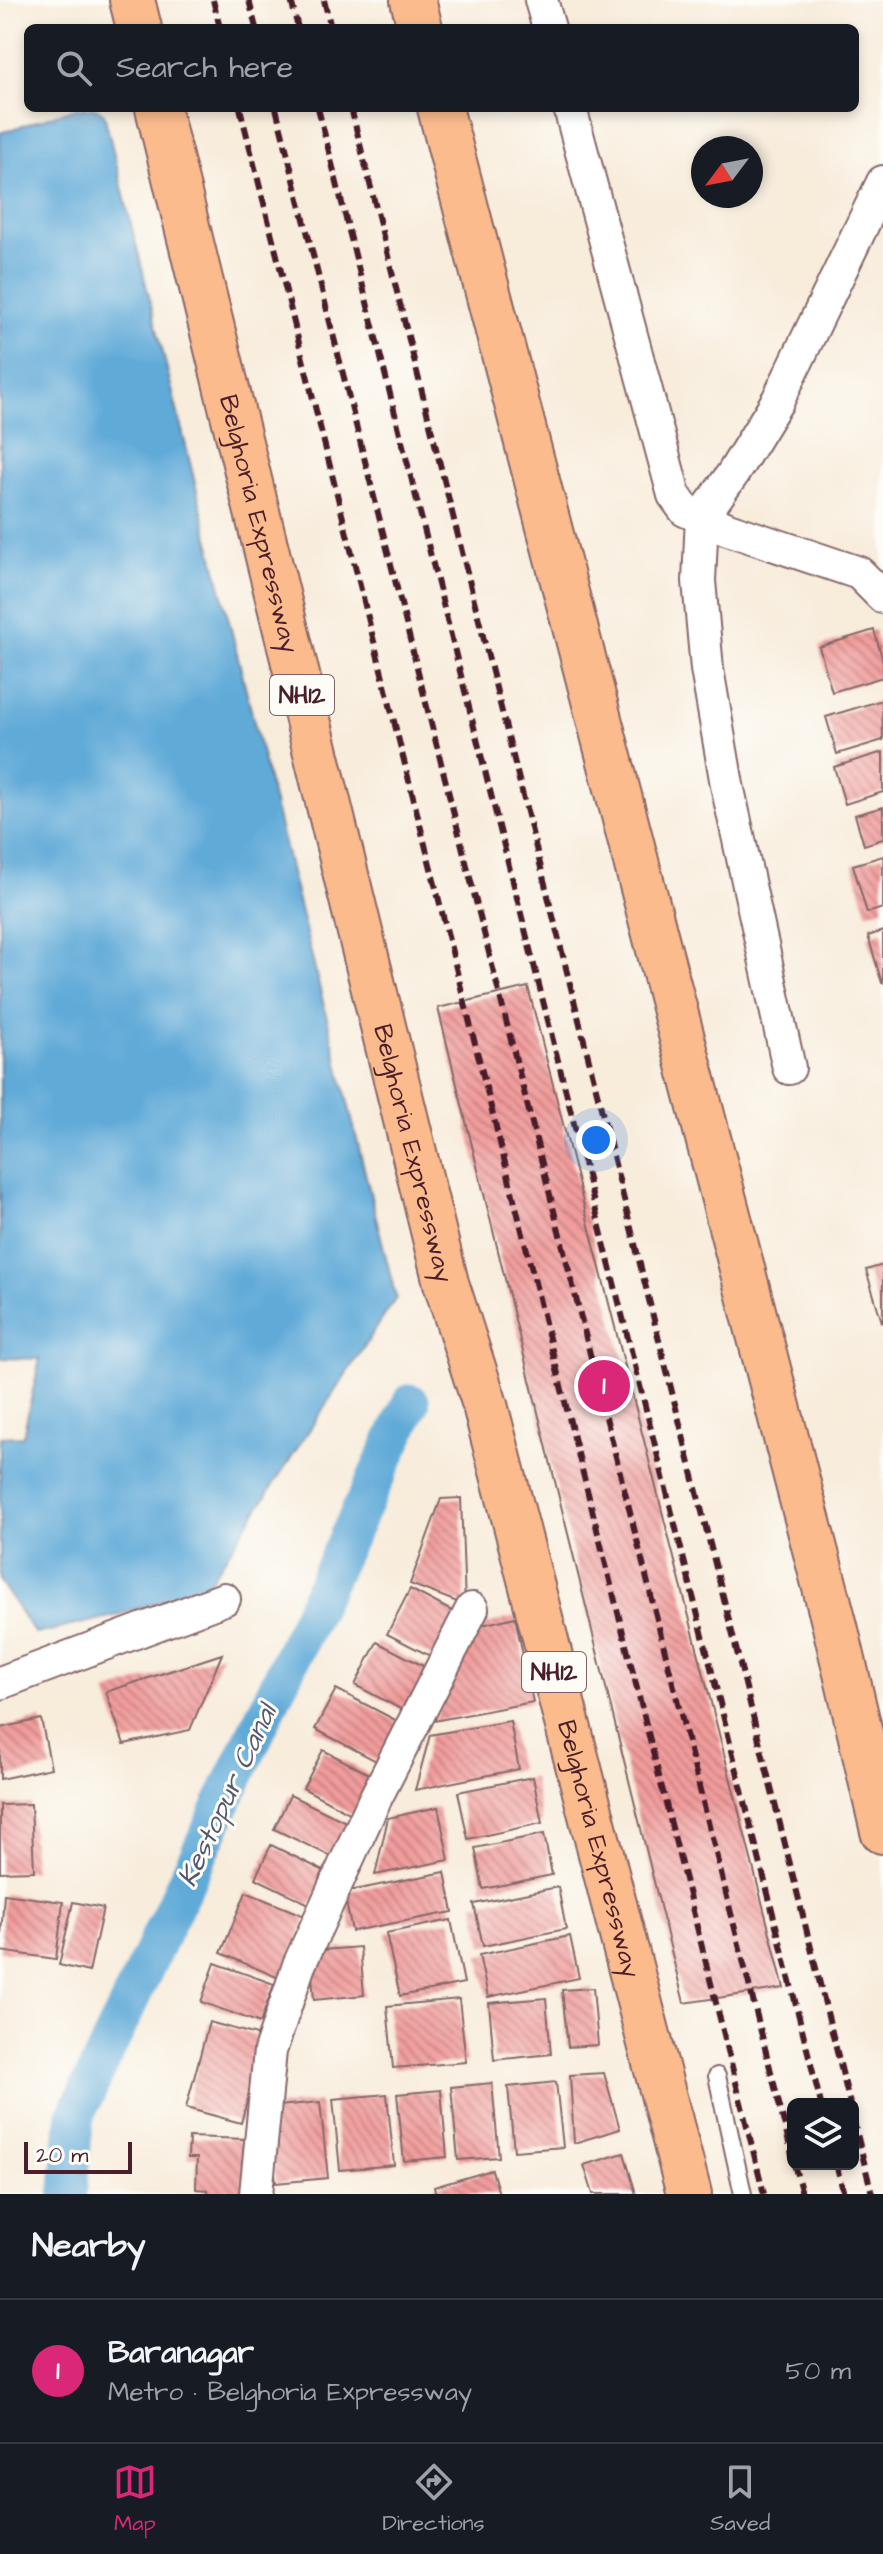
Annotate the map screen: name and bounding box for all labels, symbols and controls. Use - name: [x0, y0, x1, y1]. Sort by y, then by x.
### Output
- search box: [24, 24, 859, 112]
- icon: search: [52, 46, 96, 90]
- text: Search here: [116, 47, 293, 89]
- north arrow: [691, 136, 763, 208]
- street label: Belghoria Expressway: [210, 391, 308, 657]
- road number: NH12: [270, 675, 334, 715]
- street label: Belghoria Expressway: [364, 1020, 462, 1287]
- your location: [576, 1120, 616, 1160]
- pin: 1: [578, 1356, 630, 1416]
- road number: NH12: [522, 1652, 586, 1692]
- water label: Kestopur Canal: [168, 1695, 288, 1893]
- street label: Belghoria Expressway: [548, 1716, 649, 1982]
- map controls: [787, 2098, 859, 2170]
- button: layers: [787, 2098, 859, 2170]
- scale bar: [24, 2138, 132, 2174]
- text: 20 m: [36, 2140, 88, 2171]
- text: Nearby: [32, 2222, 146, 2270]
- text: Baranagar: [108, 2332, 254, 2374]
- text: 1: [56, 2353, 60, 2389]
- text: 50 m: [786, 2353, 851, 2389]
- text: Metro · Belghoria Expressway: [108, 2374, 472, 2410]
- tab: Map: [113, 2460, 157, 2539]
- tab: Directions: [382, 2460, 485, 2539]
- tab: Saved: [710, 2460, 770, 2539]

